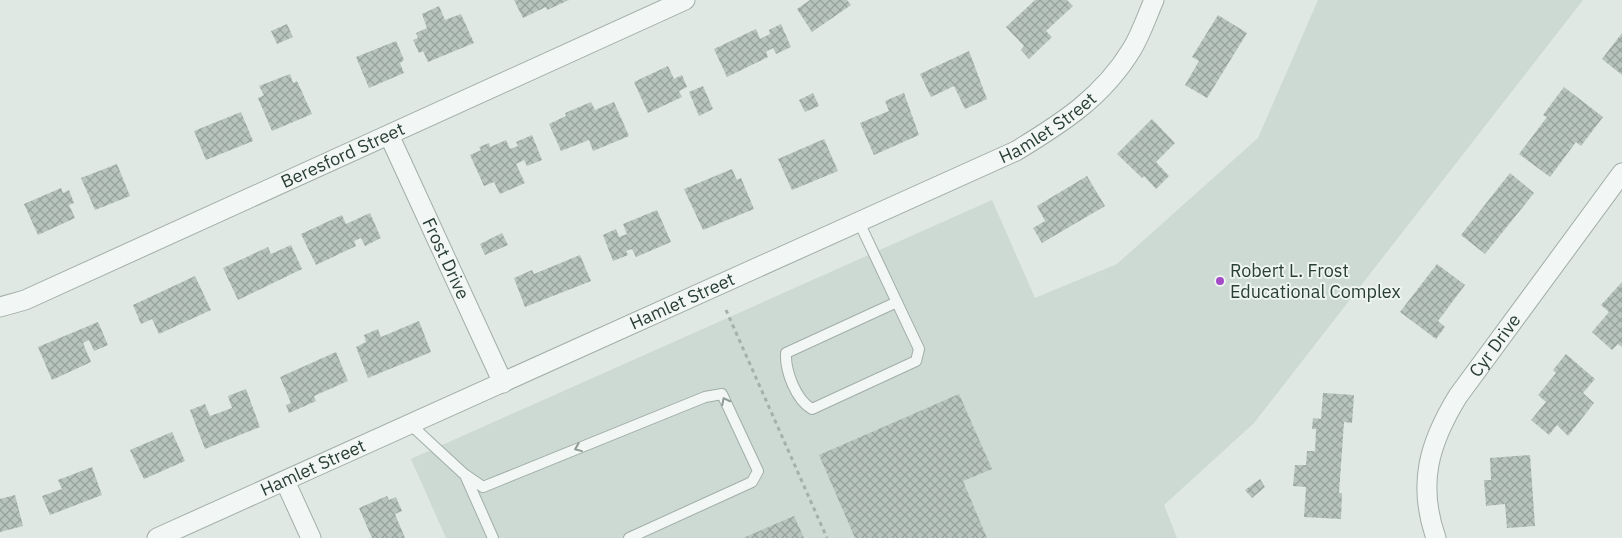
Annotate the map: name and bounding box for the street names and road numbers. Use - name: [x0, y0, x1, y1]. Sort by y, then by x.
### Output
- street label: Hamlet Street: [995, 87, 1101, 168]
- street label: Beresford Street: [277, 117, 408, 193]
- street label: Frost Drive: [418, 214, 475, 303]
- street label: Hamlet Street: [626, 267, 738, 335]
- street label: Cyr Drive: [1464, 309, 1526, 381]
- street label: Hamlet Street: [257, 434, 369, 501]

